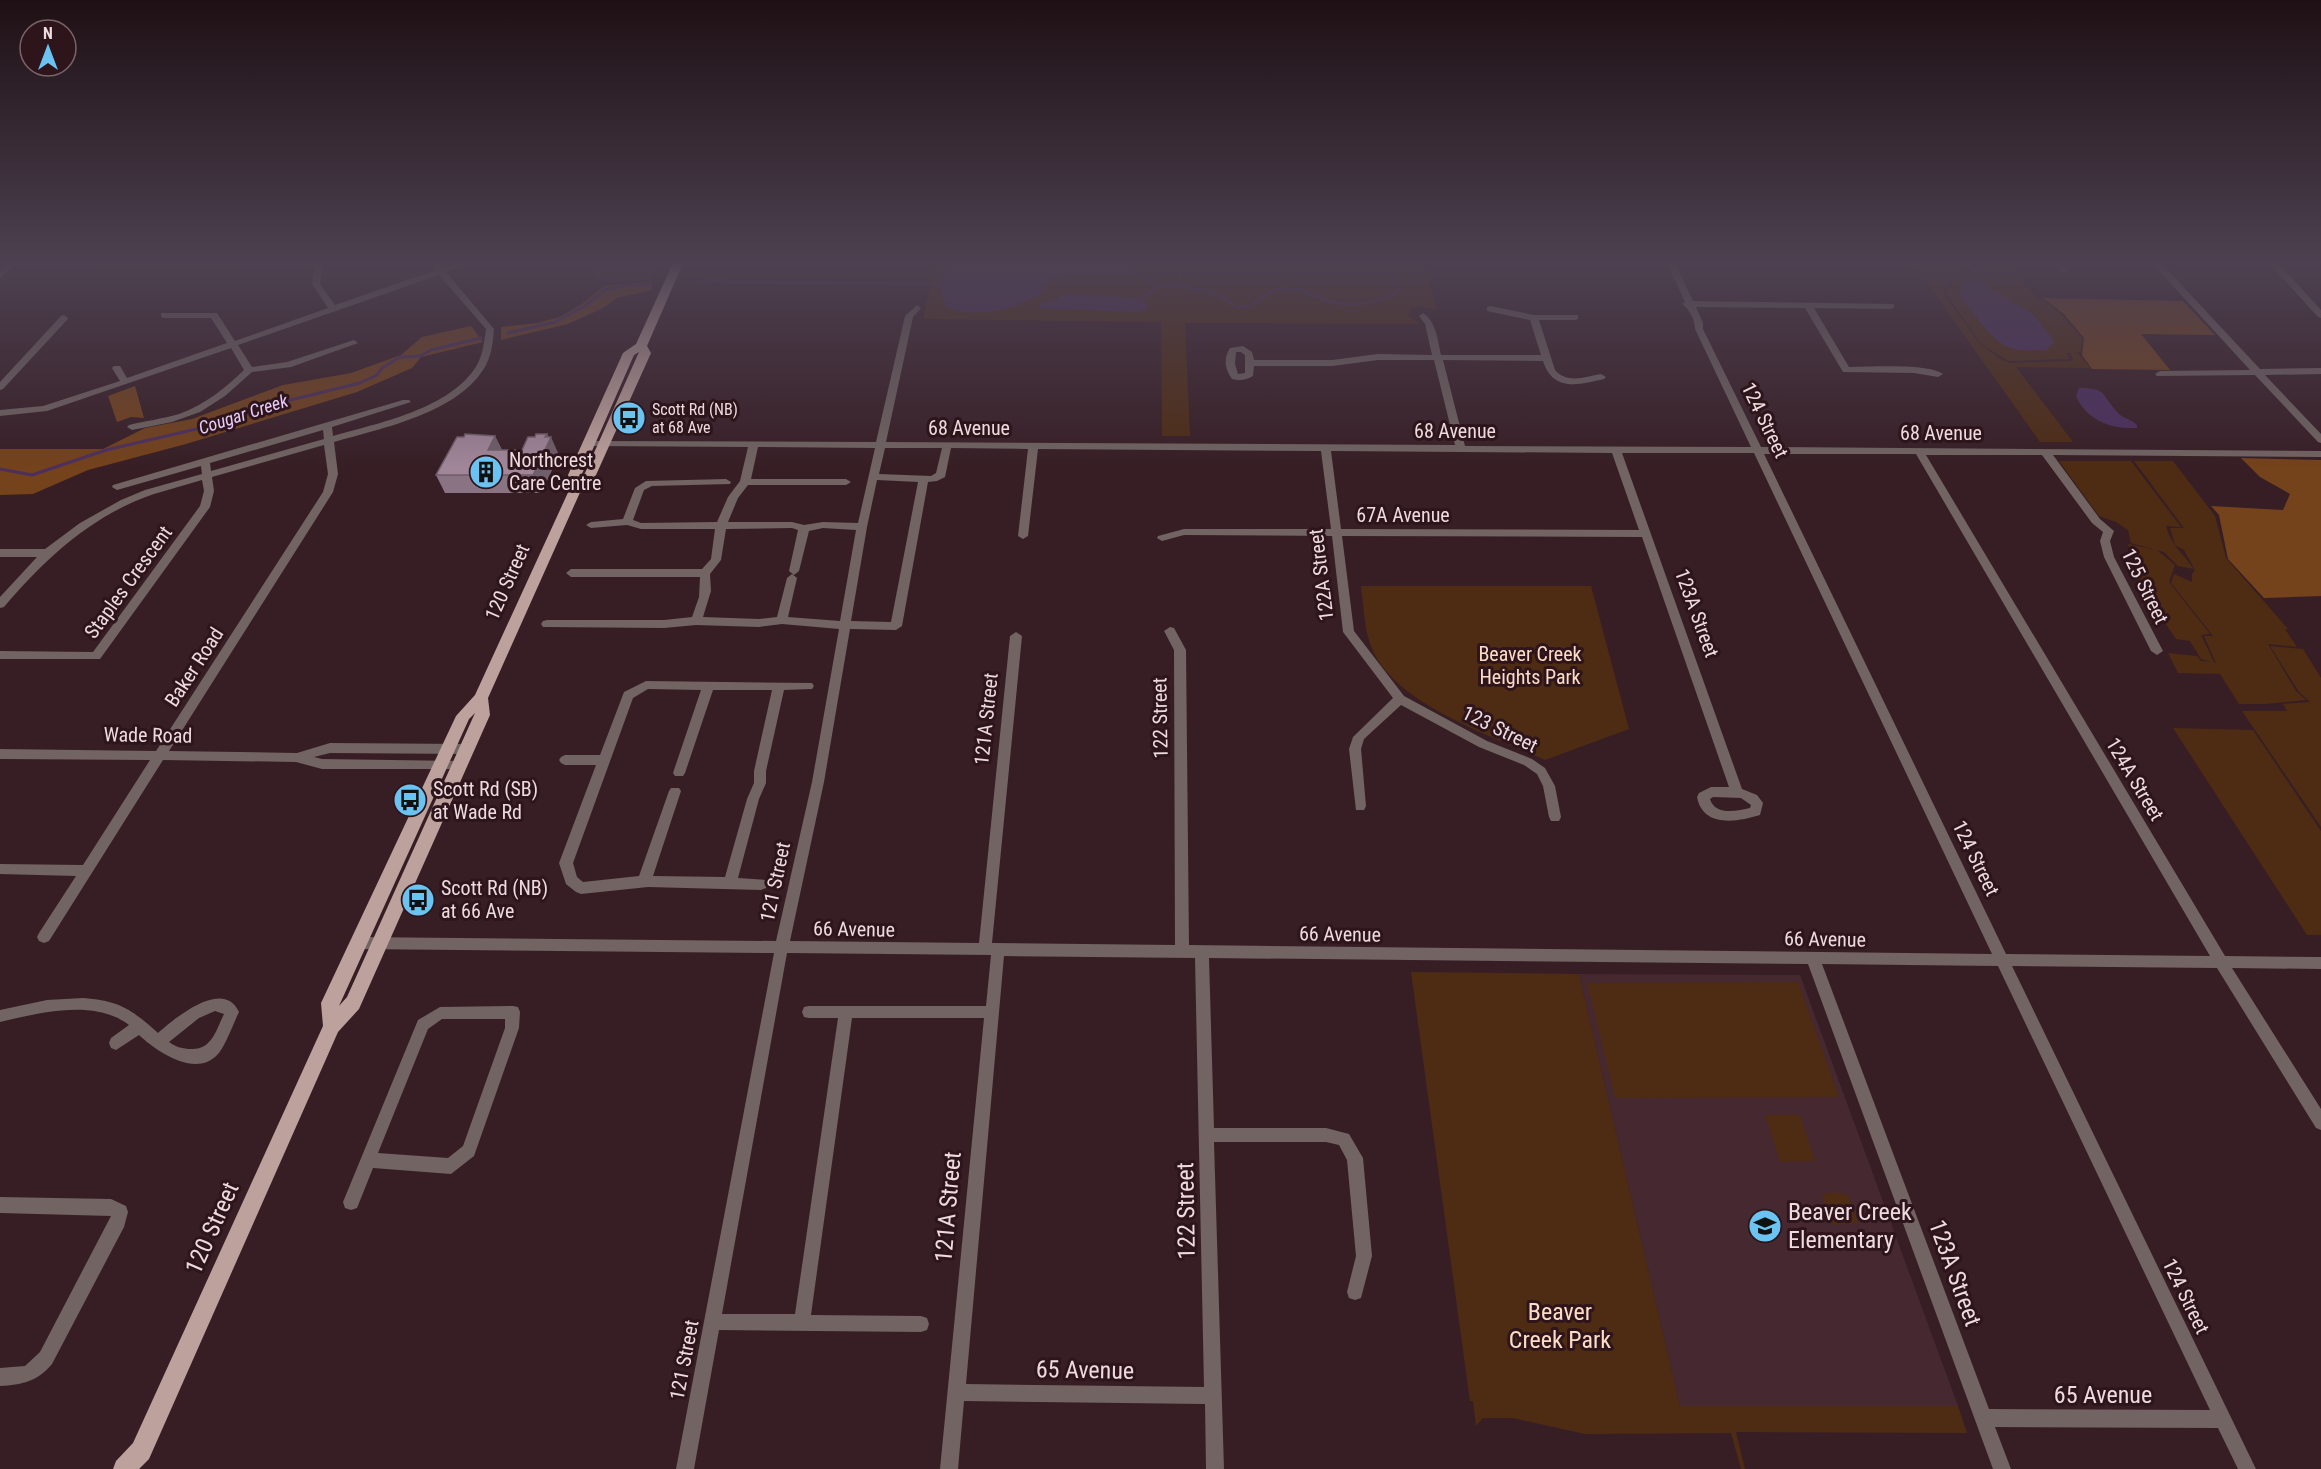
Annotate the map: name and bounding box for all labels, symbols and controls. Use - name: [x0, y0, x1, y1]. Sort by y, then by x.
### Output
- north arrow: [18, 18, 78, 78]
- text: N: [43, 24, 53, 43]
- street label: 124 Street: [1736, 378, 1794, 462]
- water label: Cougar Creek: [196, 389, 291, 438]
- bus stop icon: Scott Rd (NB) at 68 Ave: [611, 400, 647, 436]
- place label: Scott Rd (NB) at 68 Ave: [652, 400, 738, 437]
- street label: 68 Avenue: [928, 416, 1010, 440]
- street label: 68 Avenue: [1414, 419, 1496, 443]
- street label: 68 Avenue: [1900, 421, 1982, 445]
- place label: Northcrest Care Centre: [509, 448, 601, 495]
- building icon: Northcrest Care Centre: [468, 454, 504, 490]
- street label: 67A Avenue: [1356, 503, 1450, 527]
- street label: Staples Crescent: [79, 521, 177, 643]
- street label: 122A Street: [1303, 527, 1339, 622]
- street label: 120 Street: [480, 540, 534, 624]
- street label: 125 Street: [2116, 544, 2174, 628]
- street label: 123A Street: [1670, 565, 1724, 661]
- street label: Baker Road: [160, 623, 228, 711]
- park label: Beaver Creek Heights Park: [1478, 642, 1582, 689]
- street label: 121A Street: [969, 672, 1003, 766]
- street label: 122 Street: [1147, 677, 1173, 759]
- street label: 123 Street: [1458, 700, 1542, 758]
- street label: Wade Road: [104, 722, 192, 748]
- street label: 124A Street: [2101, 733, 2169, 825]
- place label: Scott Rd (SB) at Wade Rd: [433, 777, 538, 824]
- bus stop icon: Scott Rd (SB) at Wade Rd: [392, 782, 428, 818]
- street label: 124 Street: [1947, 816, 2005, 900]
- street label: 121 Street: [755, 840, 795, 924]
- place label: Scott Rd (NB) at 66 Ave: [441, 876, 548, 923]
- bus stop icon: Scott Rd (NB) at 66 Ave: [400, 882, 436, 918]
- street label: 66 Avenue: [813, 916, 895, 942]
- street label: 66 Avenue: [1299, 921, 1381, 947]
- street label: 66 Avenue: [1784, 926, 1866, 952]
- street label: 121A Street: [929, 1150, 967, 1264]
- street label: 122 Street: [1171, 1162, 1201, 1260]
- street label: 120 Street: [179, 1178, 245, 1278]
- place label: Beaver Creek Elementary: [1788, 1198, 1912, 1254]
- school or university icon: Beaver Creek Elementary: [1747, 1208, 1783, 1244]
- street label: 123A Street: [1923, 1216, 1987, 1330]
- street label: 124 Street: [2157, 1254, 2215, 1338]
- park label: Beaver Creek Park: [1509, 1298, 1611, 1354]
- street label: 121 Street: [664, 1318, 704, 1402]
- street label: 65 Avenue: [1036, 1355, 1134, 1385]
- street label: 65 Avenue: [2054, 1381, 2152, 1409]

